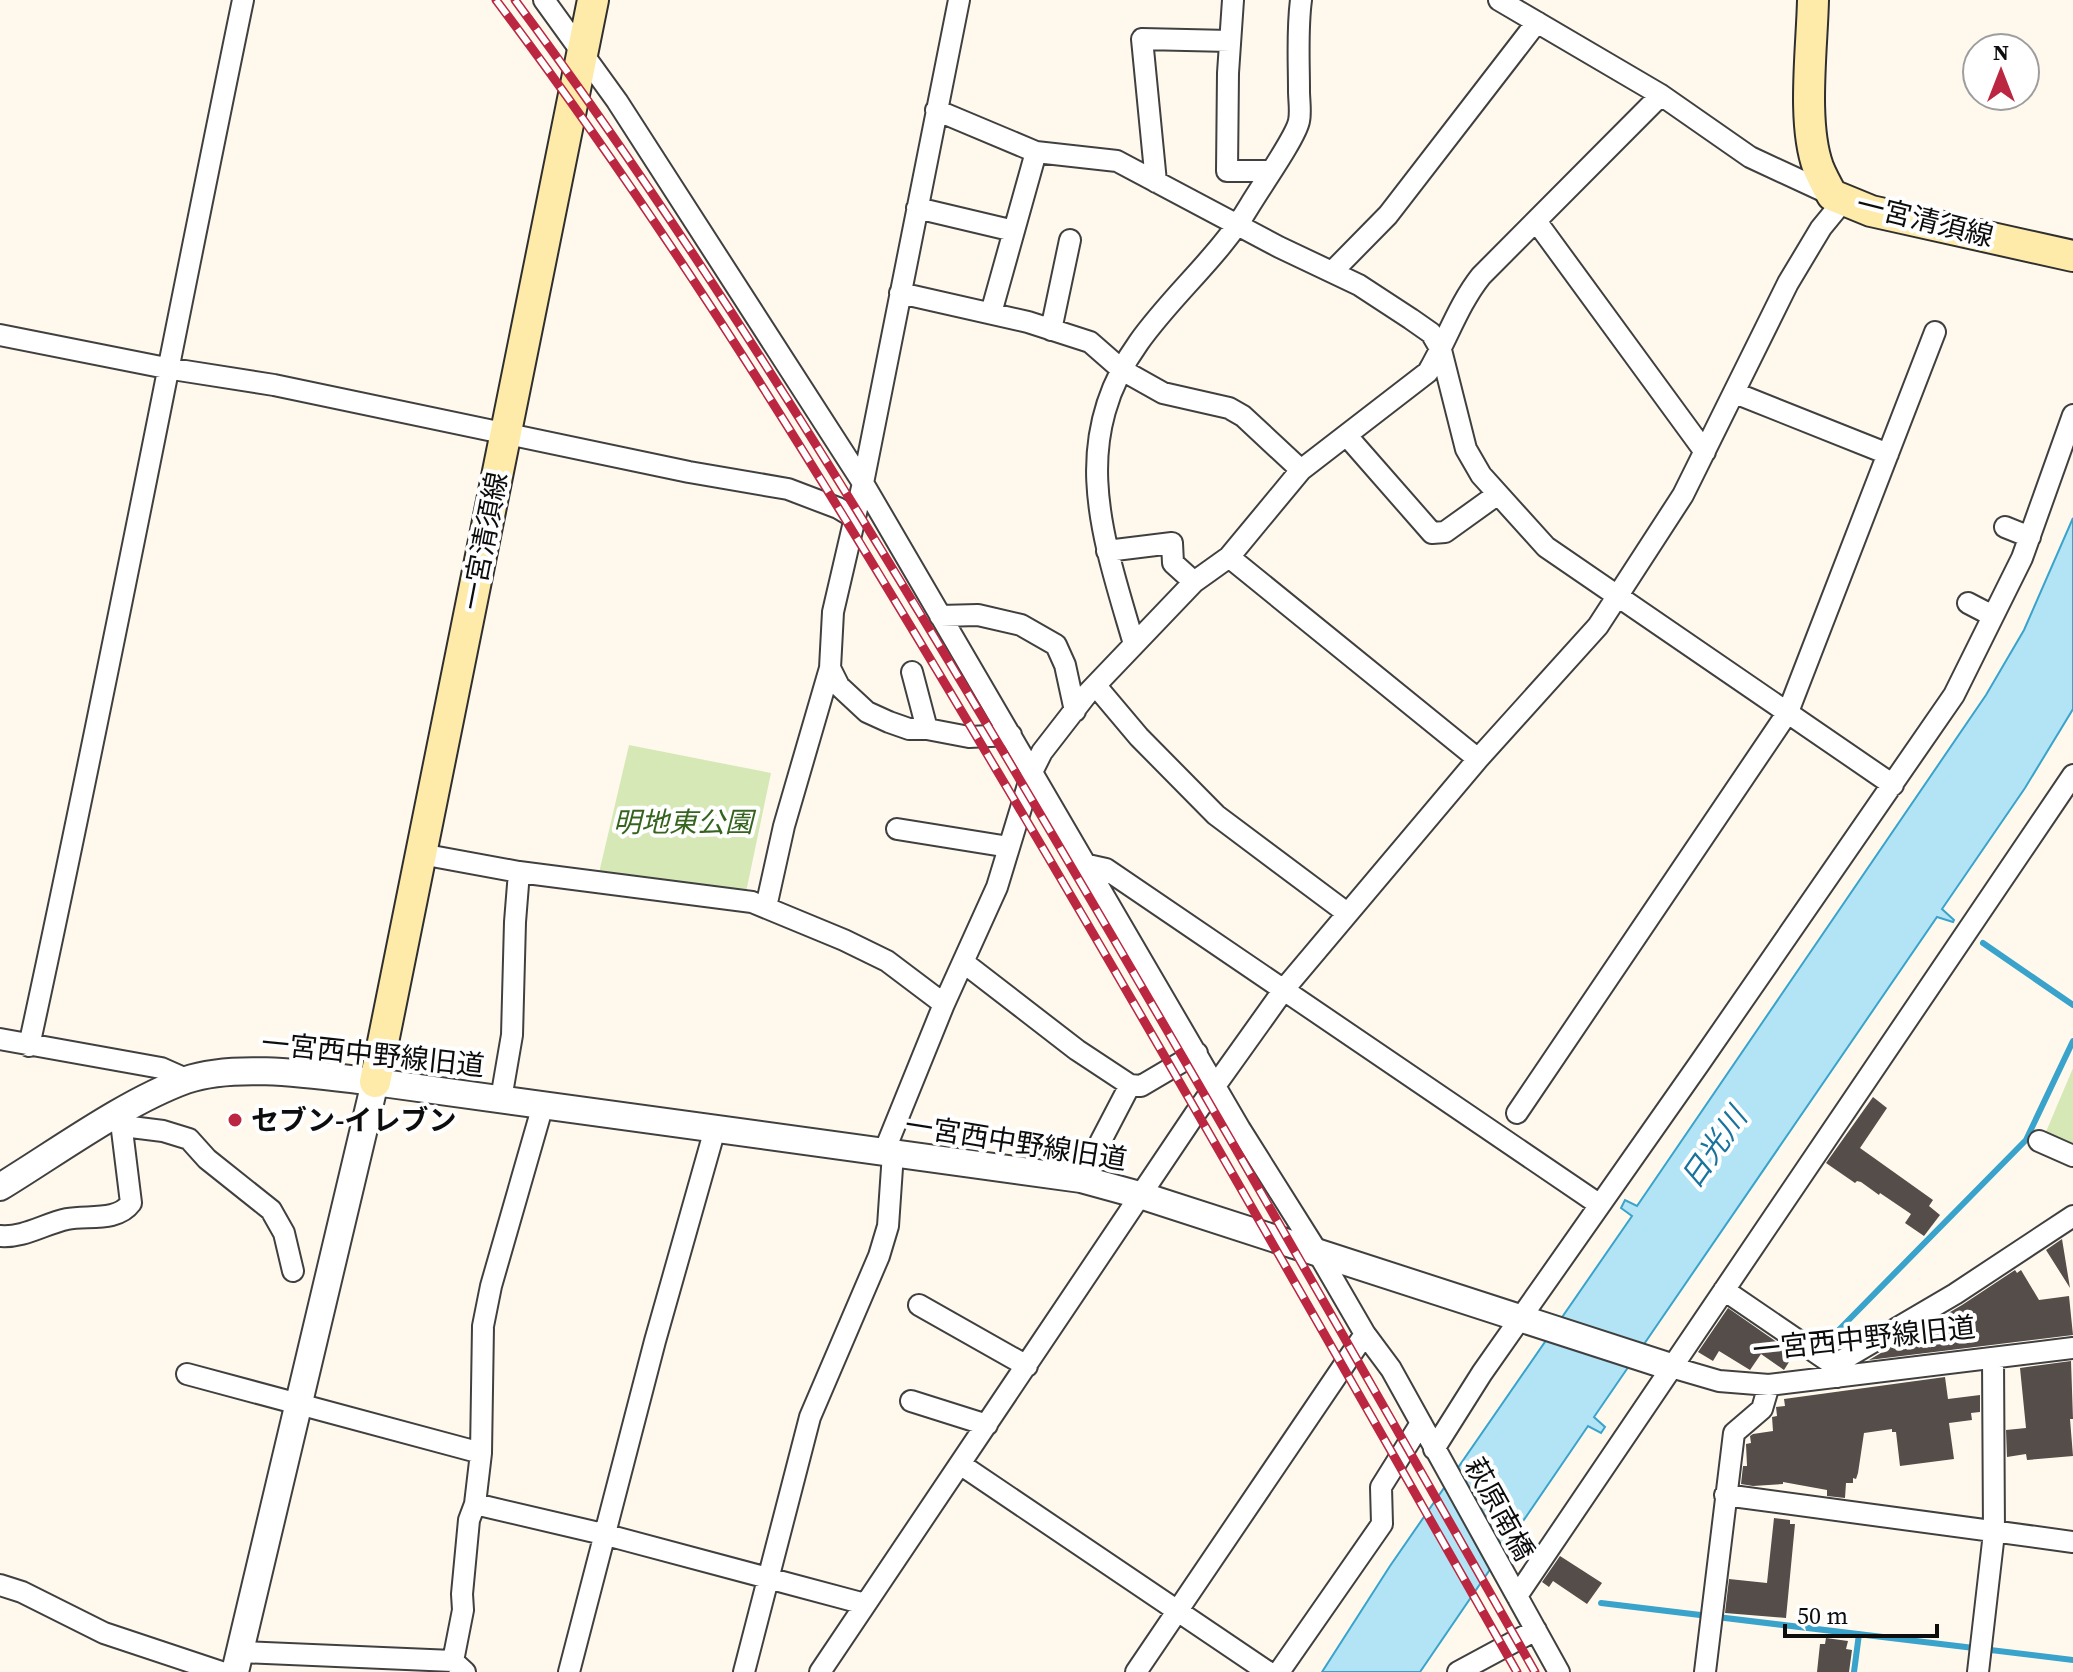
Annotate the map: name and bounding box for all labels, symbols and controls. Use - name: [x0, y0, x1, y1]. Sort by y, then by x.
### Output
- north arrow: [1961, 32, 2041, 112]
- text: N: [1993, 37, 2009, 67]
- street label: 一宮清須線: [1852, 185, 1998, 255]
- street label: 一宮清須線: [452, 469, 516, 613]
- park label: 明地東公園: [613, 803, 757, 841]
- street label: 一宮西中野線旧道: [260, 1023, 486, 1085]
- water label: 日光川: [1671, 1097, 1758, 1196]
- place label: セブン-イレブン: [251, 1101, 457, 1139]
- street label: 一宮西中野線旧道: [902, 1106, 1130, 1178]
- marker: セブン-イレブン: [226, 1111, 244, 1129]
- street label: 一宮西中野線旧道: [1751, 1307, 1977, 1369]
- street label: 萩原南橋: [1456, 1451, 1544, 1567]
- scale bar: [1785, 1588, 1937, 1638]
- text: 50 m: [1797, 1599, 1848, 1632]

